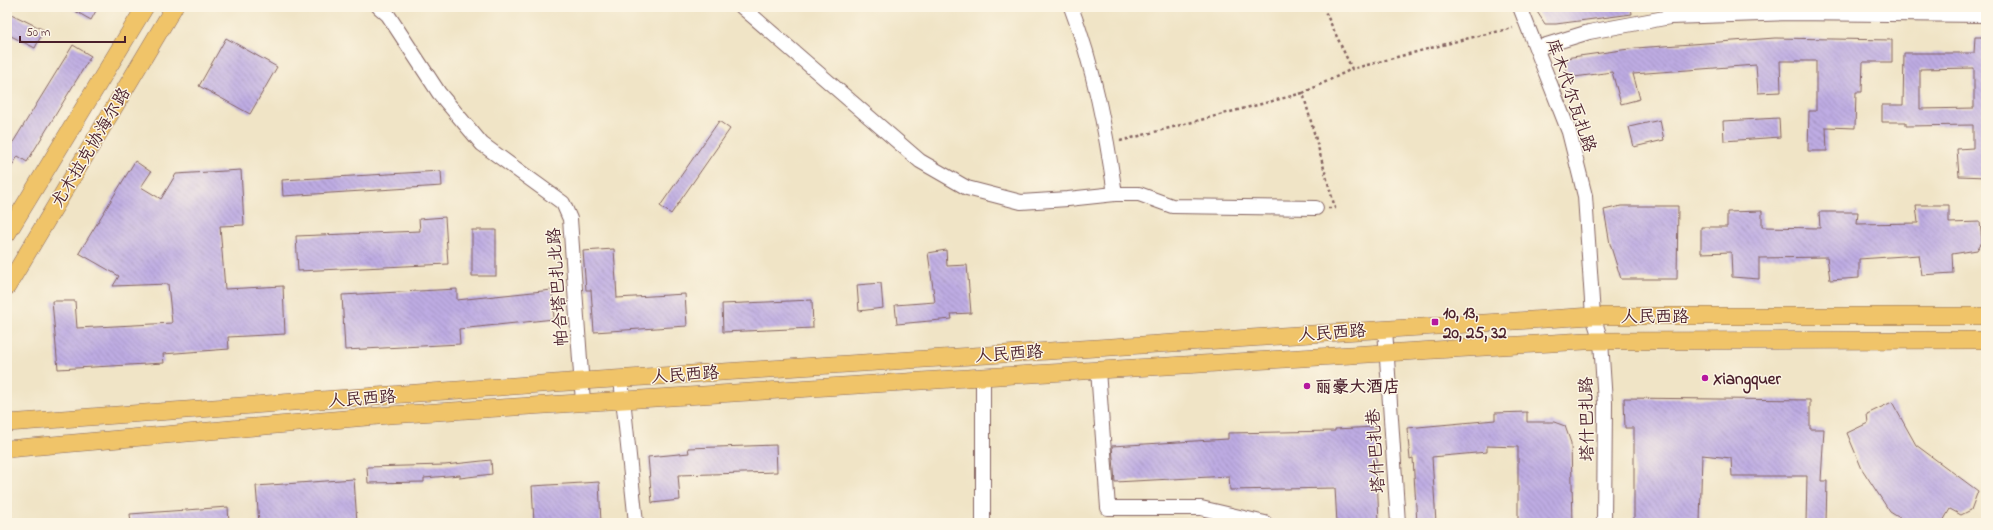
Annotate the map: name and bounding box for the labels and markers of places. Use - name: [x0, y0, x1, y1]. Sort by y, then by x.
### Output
- place label: 10, 13, 20, 25, 32: [1442, 301, 1507, 346]
- marker: 10, 13, 20, 25, 32: [1430, 317, 1440, 327]
- place label: Xiangquer: [1713, 367, 1781, 394]
- marker: Xiangquer: [1700, 373, 1710, 383]
- place label: 丽豪大酒店: [1315, 375, 1400, 400]
- marker: 丽豪大酒店: [1302, 381, 1312, 391]

